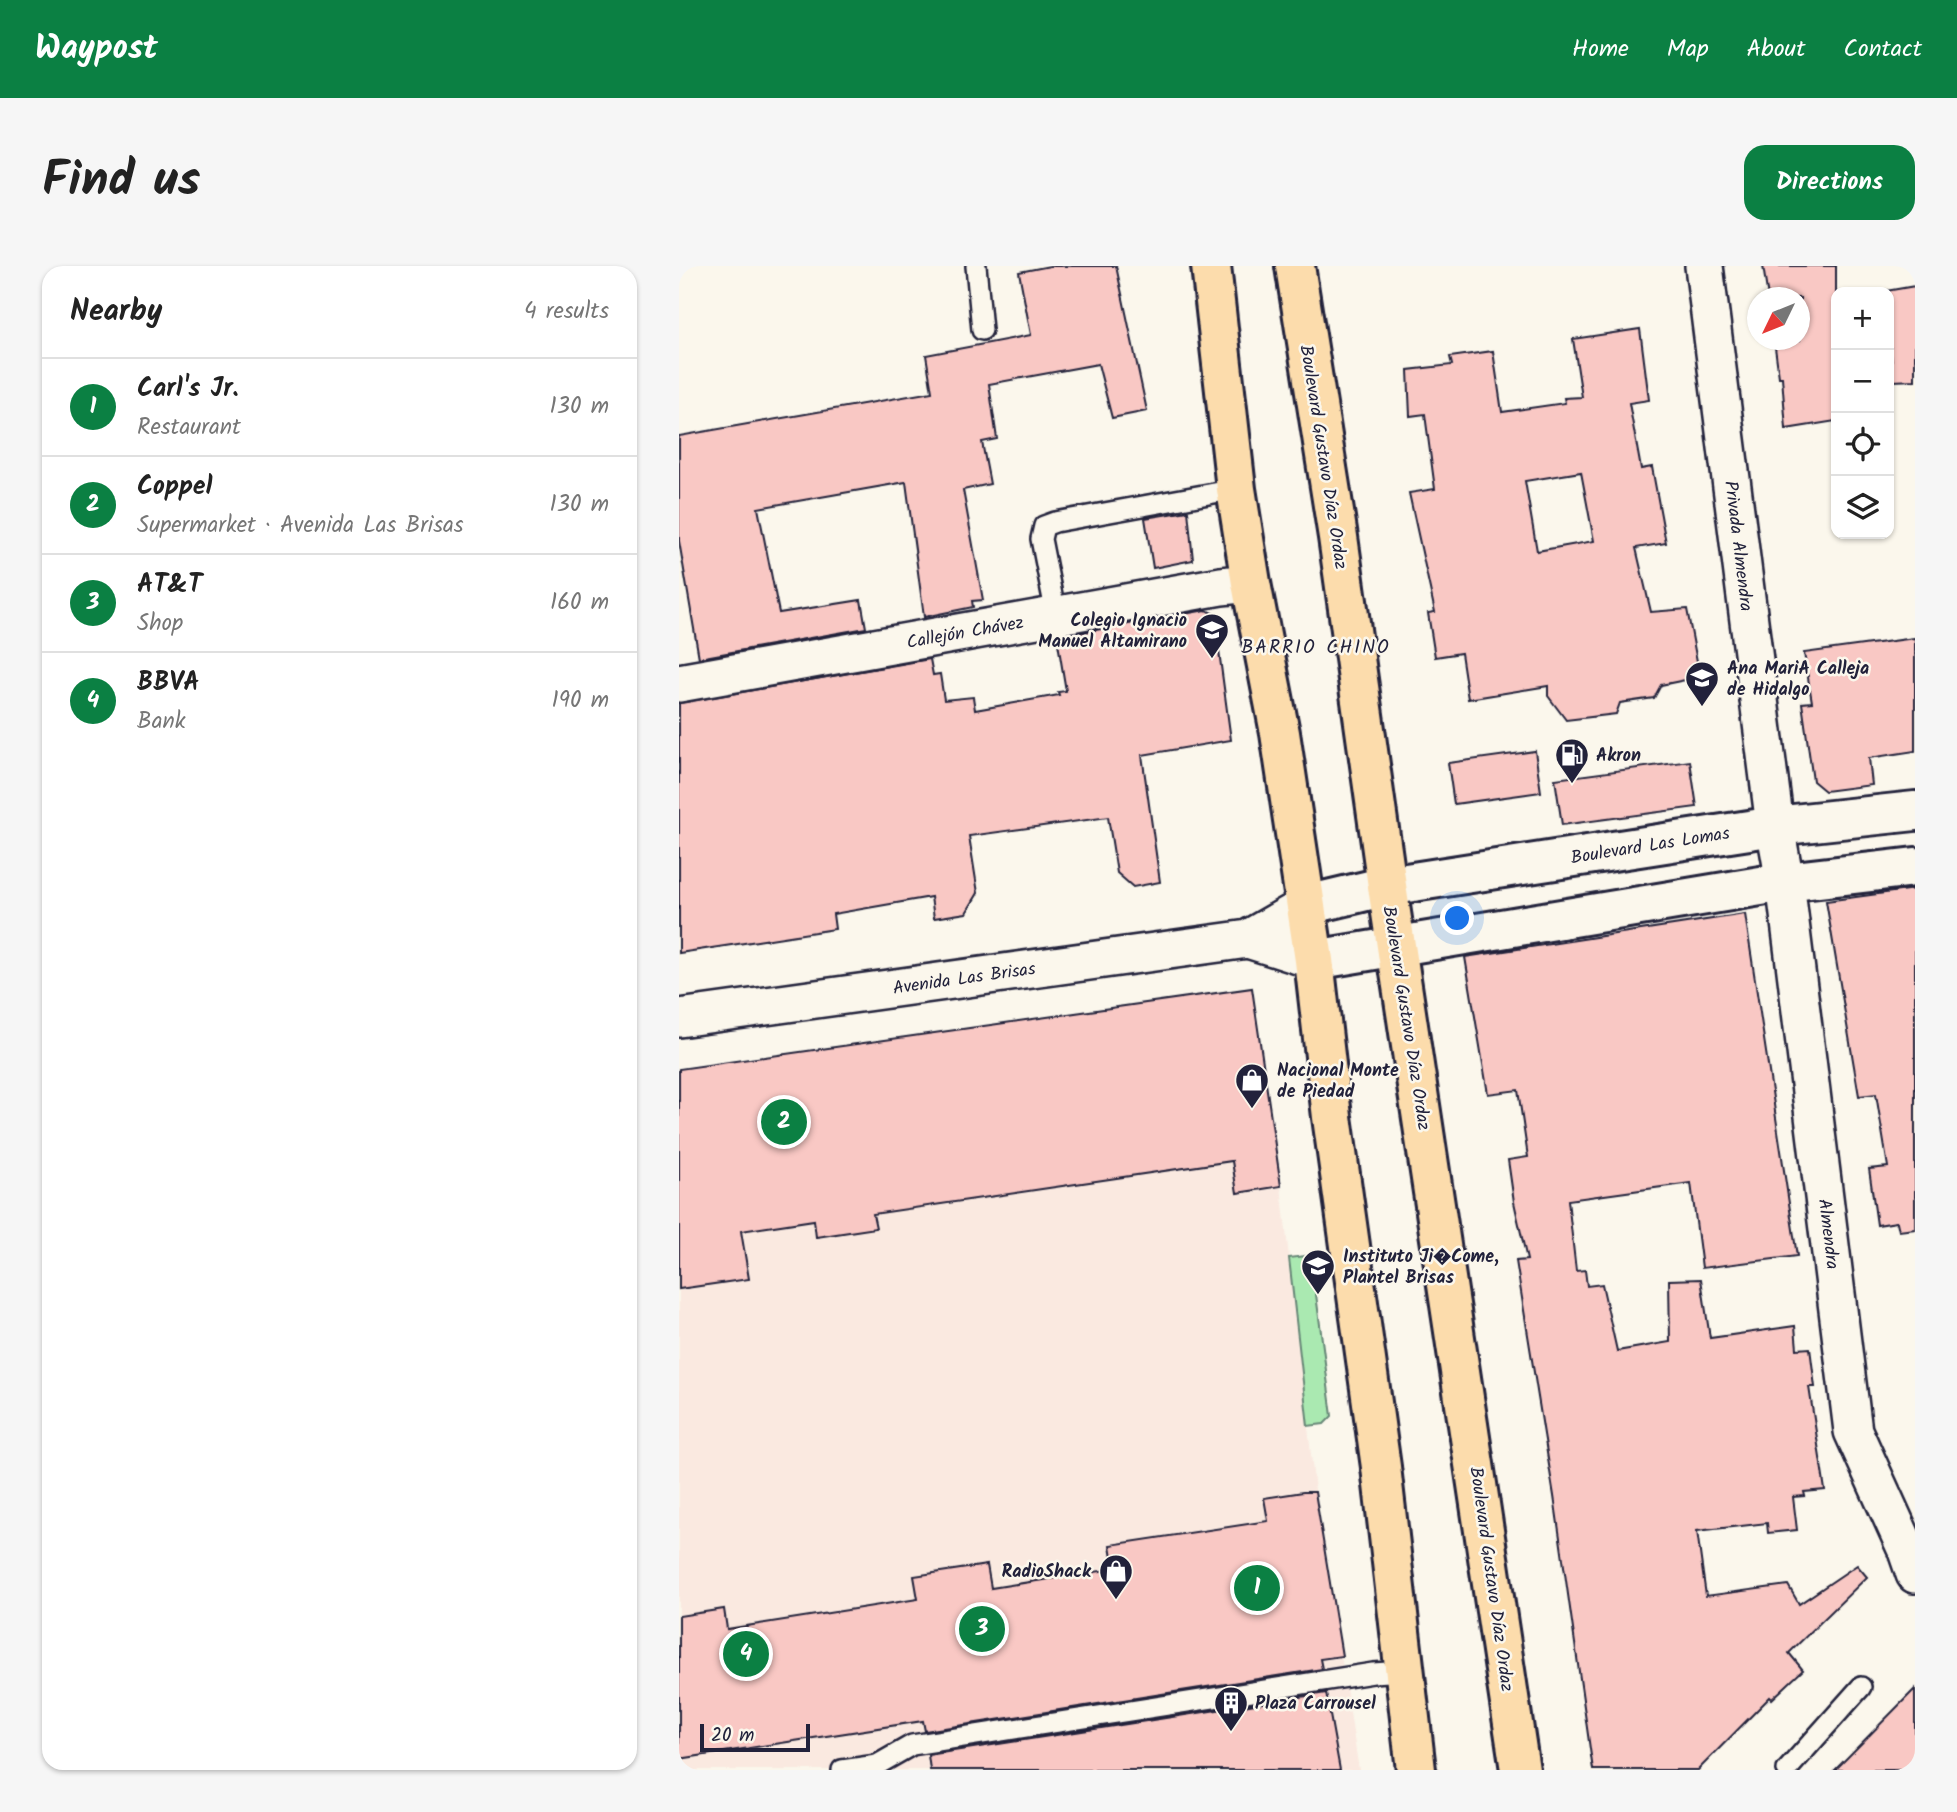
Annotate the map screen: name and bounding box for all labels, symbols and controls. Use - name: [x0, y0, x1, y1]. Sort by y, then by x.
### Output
- text: Waypost: [35, 23, 158, 76]
- text: Home: [1572, 30, 1629, 69]
- text: Map: [1667, 30, 1709, 69]
- text: About: [1747, 30, 1805, 69]
- text: Contact: [1843, 30, 1922, 69]
- text: Find us: [42, 143, 200, 221]
- button: Directions: [1744, 145, 1915, 220]
- north arrow: [1747, 287, 1810, 350]
- map controls: [1831, 287, 1894, 539]
- button: +: [1831, 287, 1894, 350]
- text: Nearby: [70, 288, 162, 336]
- text: 4 results: [524, 294, 609, 330]
- street label: Boulevard Gustavo Díaz Ordaz: [1290, 343, 1355, 571]
- button: −: [1831, 350, 1894, 413]
- text: Carl's Jr.: [137, 368, 239, 410]
- text: 1: [90, 389, 96, 425]
- text: 130 m: [550, 389, 609, 425]
- text: Restaurant: [137, 410, 241, 446]
- button: locate: [1831, 413, 1894, 476]
- text: Coppel: [137, 466, 212, 508]
- button: layers: [1831, 476, 1894, 539]
- street label: Privada Almendra: [1715, 479, 1760, 613]
- text: 2: [86, 487, 100, 523]
- text: 130 m: [550, 487, 609, 523]
- text: Supermarket · Avenida Las Brisas: [137, 508, 464, 544]
- text: AT&T: [137, 564, 202, 606]
- text: 3: [87, 585, 99, 621]
- text: 160 m: [550, 585, 609, 621]
- text: Shop: [137, 606, 183, 642]
- place label: Colegio Ignacio Manuel Altamirano: [1038, 607, 1187, 657]
- street label: Callejón Chávez: [905, 609, 1026, 658]
- school or university icon: Colegio Ignacio Manuel Altamirano: [1193, 611, 1231, 660]
- district label: BARRIO CHINO: [1241, 633, 1391, 663]
- place label: Ana MariA Calleja de Hidalgo: [1727, 655, 1869, 705]
- school or university icon: Ana MariA Calleja de Hidalgo: [1683, 659, 1721, 708]
- text: BBVA: [137, 662, 200, 704]
- text: 4: [87, 683, 99, 719]
- text: 190 m: [552, 683, 609, 719]
- text: Bank: [137, 704, 185, 740]
- fuel station icon: Akron: [1553, 736, 1591, 785]
- place label: Akron: [1596, 742, 1641, 771]
- street label: Boulevard Las Lomas: [1569, 820, 1732, 873]
- your location: [1440, 901, 1474, 935]
- street label: Boulevard Gustavo Díaz Ordaz: [1373, 904, 1438, 1132]
- street label: Avenida Las Brisas: [891, 955, 1038, 1004]
- place label: Nacional Monte de Piedad: [1277, 1057, 1399, 1107]
- shop icon: Nacional Monte de Piedad: [1233, 1061, 1271, 1110]
- pin: 2: [761, 1096, 807, 1148]
- street label: Almendra: [1809, 1197, 1846, 1271]
- place label: Instituto Ji�Come, Plantel Brisas: [1343, 1243, 1499, 1293]
- school or university icon: Instituto Ji�Come, Plantel Brisas: [1299, 1247, 1337, 1296]
- street label: Boulevard Gustavo Díaz Ordaz: [1460, 1465, 1521, 1693]
- shop icon: RadioShack: [1097, 1552, 1135, 1601]
- place label: RadioShack: [1001, 1558, 1092, 1587]
- pin: 1: [1234, 1562, 1280, 1614]
- pin: 3: [959, 1603, 1005, 1655]
- pin: 4: [723, 1628, 769, 1680]
- building icon: Plaza Carrousel: [1212, 1684, 1250, 1733]
- place label: Plaza Carrousel: [1255, 1690, 1376, 1719]
- scale bar: [700, 1721, 810, 1753]
- text: 20 m: [711, 1721, 754, 1751]

